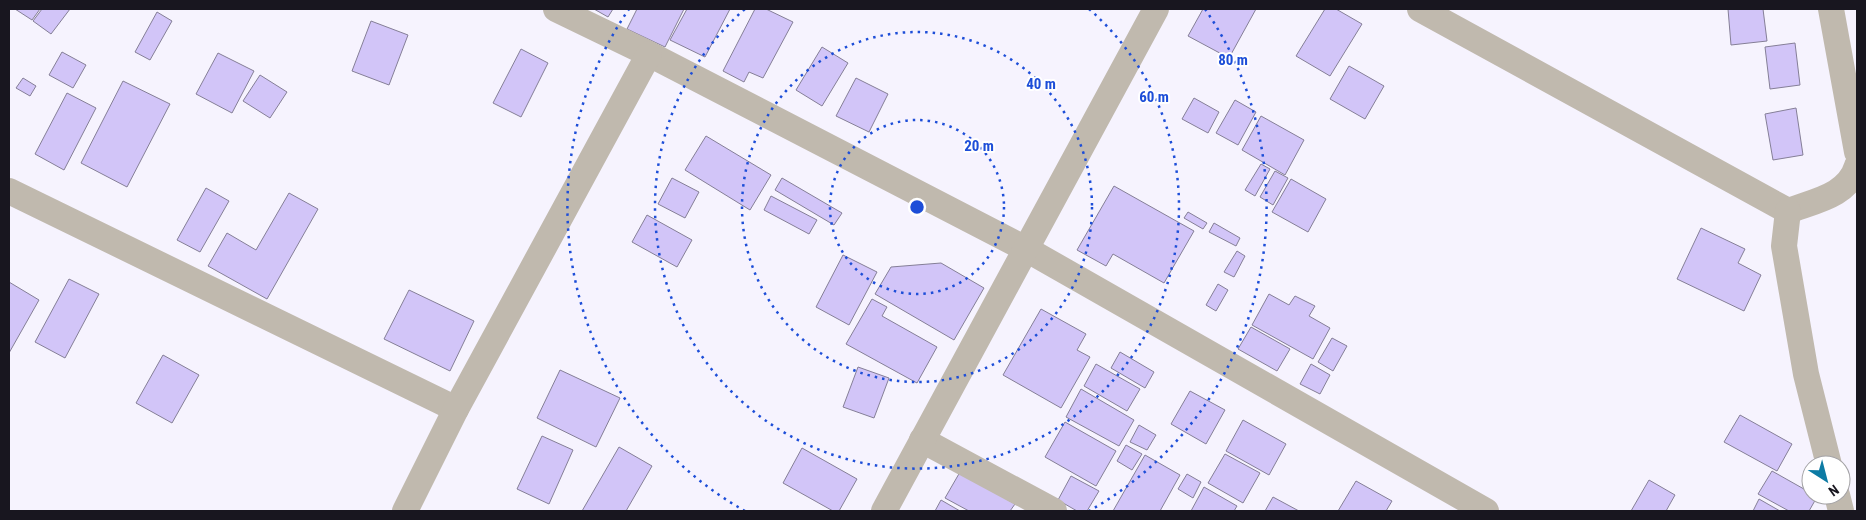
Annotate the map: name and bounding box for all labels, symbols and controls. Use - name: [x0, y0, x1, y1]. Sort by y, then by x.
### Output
- text: 80 m: [1218, 51, 1248, 69]
- text: 40 m: [1026, 75, 1056, 93]
- text: 60 m: [1139, 88, 1169, 106]
- text: 20 m: [964, 137, 994, 155]
- centre of rings: [908, 198, 926, 216]
- north arrow: [1801, 455, 1851, 505]
- text: N: [1825, 482, 1842, 500]

